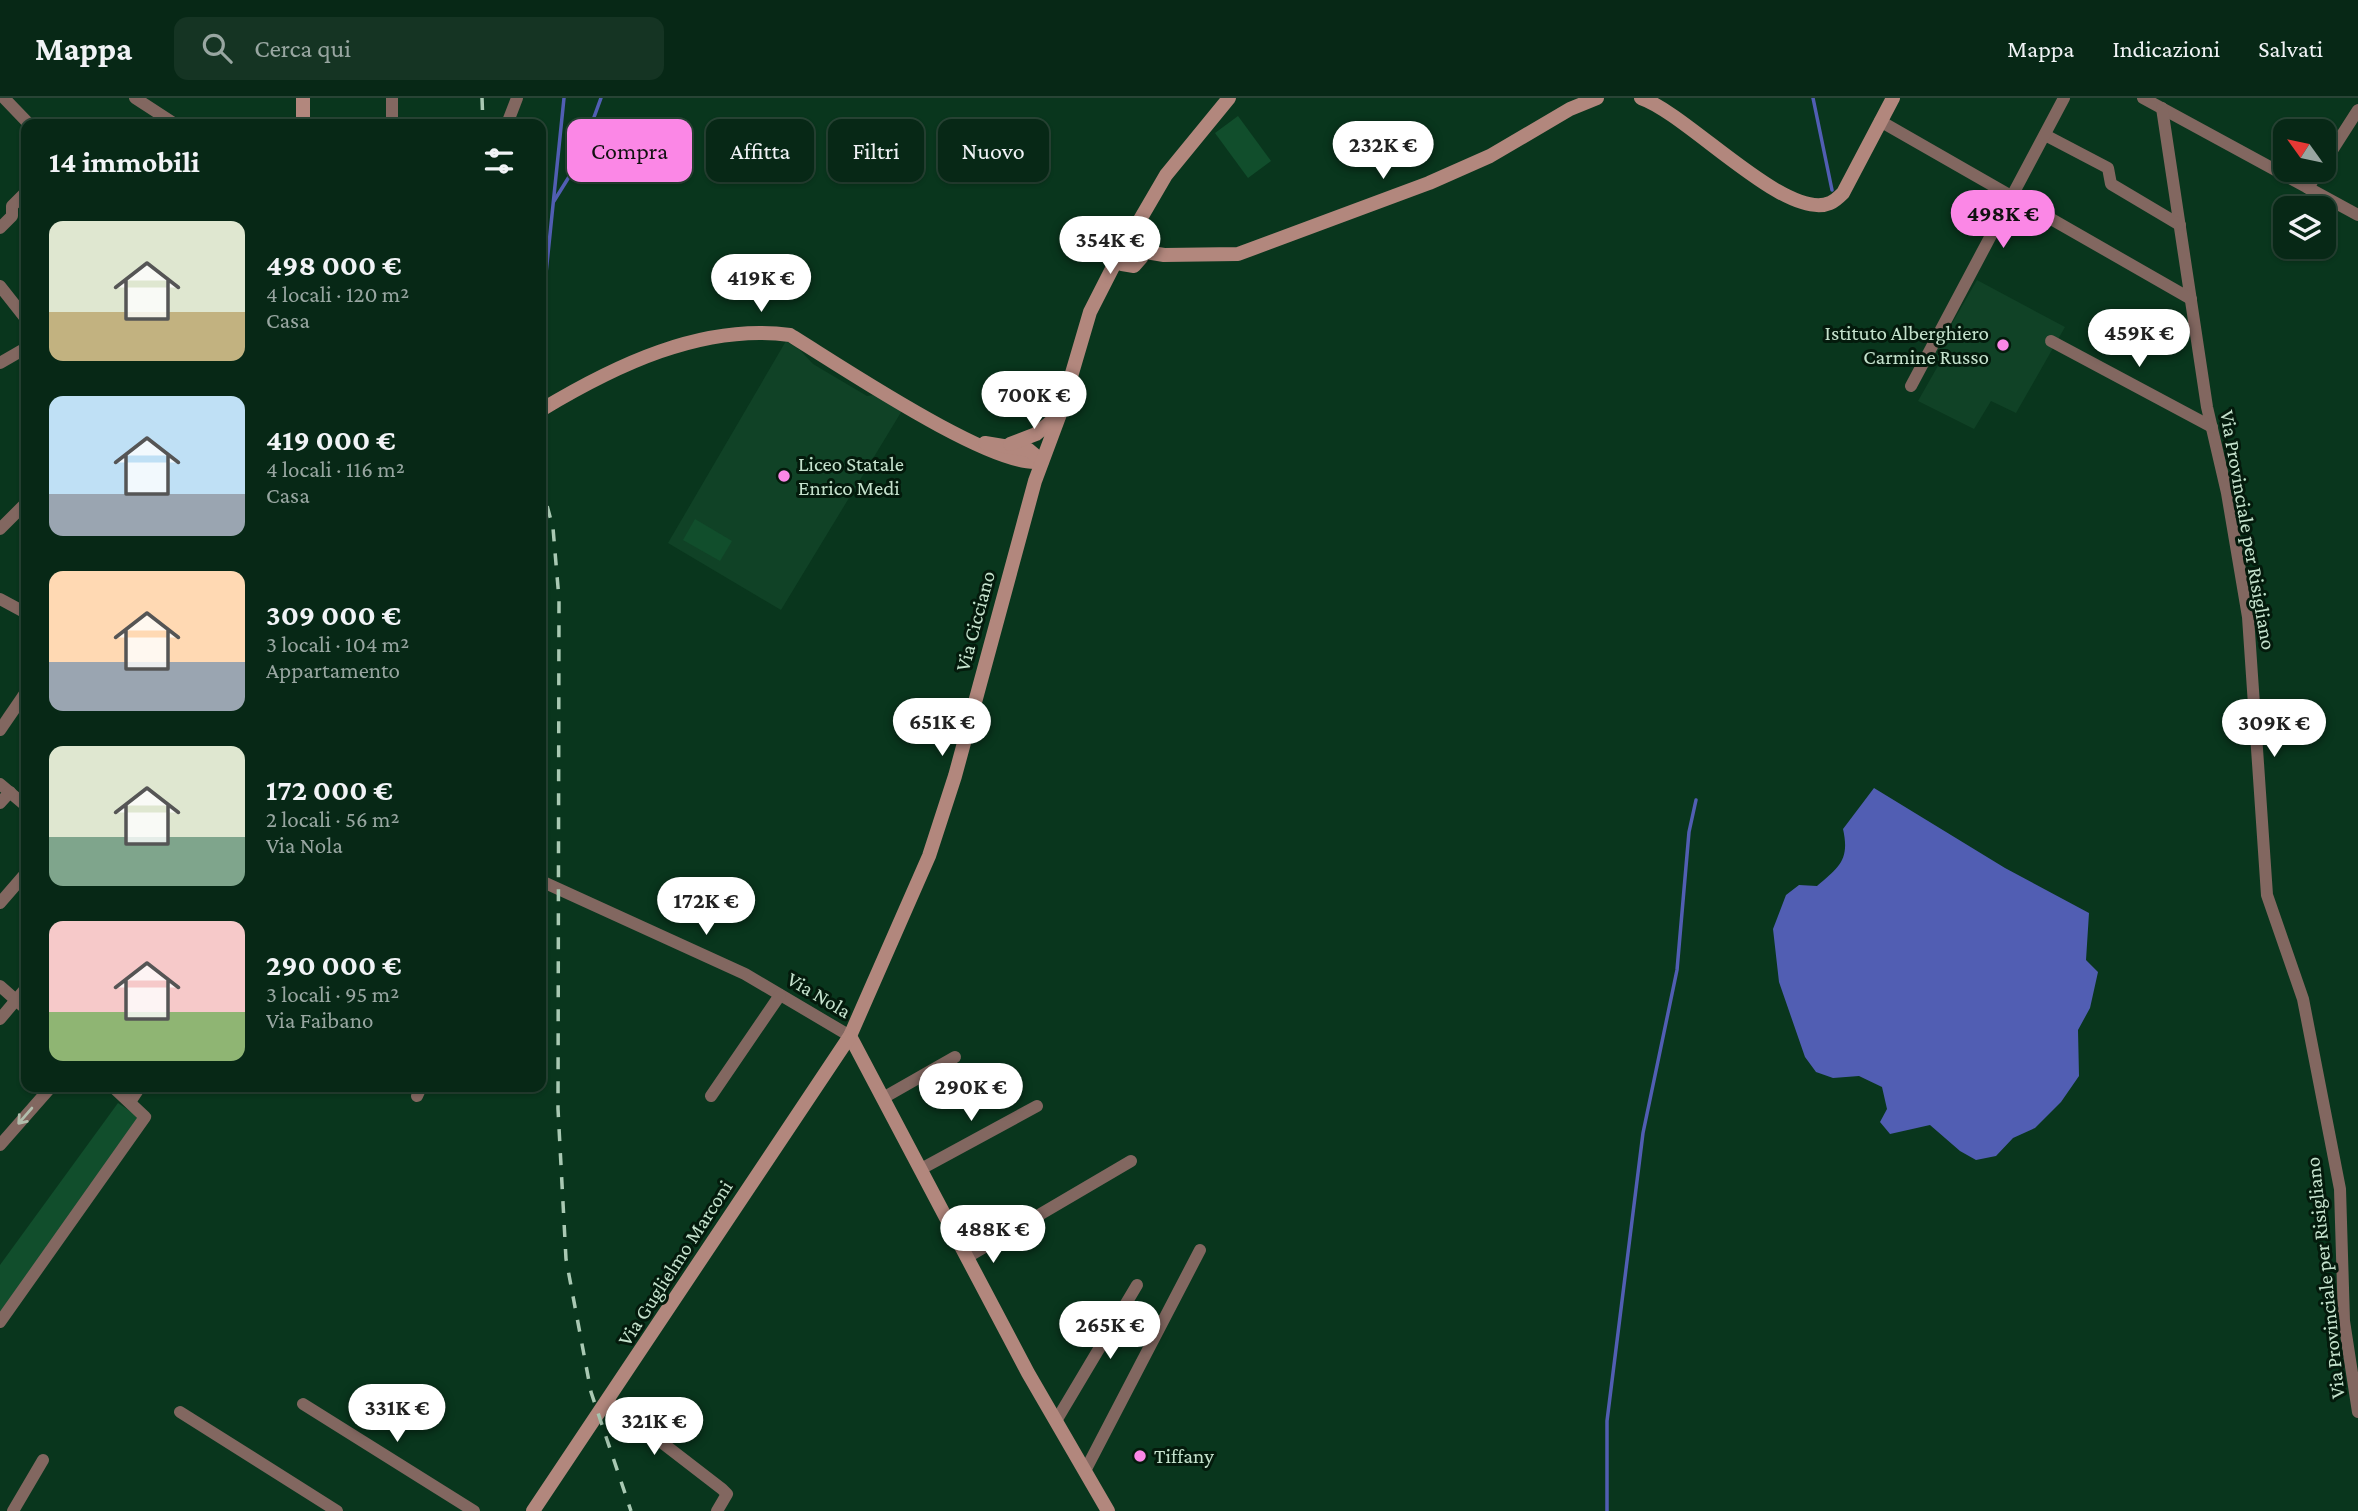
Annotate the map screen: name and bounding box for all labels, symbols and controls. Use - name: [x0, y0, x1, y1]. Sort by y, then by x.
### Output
- search box: [174, 17, 664, 80]
- icon: search: [198, 29, 236, 67]
- text: Mappa: [35, 30, 132, 67]
- text: Cerca qui: [254, 34, 351, 63]
- text: Mappa: [2007, 35, 2074, 62]
- text: Indicazioni: [2112, 35, 2220, 62]
- text: Salvati: [2258, 35, 2323, 62]
- chip: Compra: [567, 119, 692, 182]
- chip: Affitta: [706, 119, 814, 182]
- chip: Filtri: [828, 119, 924, 182]
- chip: Nuovo: [938, 119, 1049, 182]
- north arrow: [2273, 119, 2336, 182]
- map controls: [2273, 119, 2336, 259]
- pin: 232K €: [1326, 122, 1440, 181]
- text: 232K €: [1349, 131, 1417, 157]
- icon: filters: [480, 142, 518, 180]
- text: 14 immobili: [49, 145, 200, 178]
- pin: 498K €: [1946, 190, 2060, 250]
- button: layers: [2273, 196, 2336, 259]
- text: 498K €: [1967, 200, 2039, 226]
- pin: 354K €: [1053, 216, 1167, 276]
- text: 354K €: [1075, 226, 1145, 252]
- text: 498 000 €: [266, 248, 402, 281]
- icon: home: [105, 249, 189, 333]
- pin: 419K €: [704, 254, 818, 314]
- text: 419K €: [727, 264, 795, 290]
- text: 4 locali · 120 m²: [266, 281, 409, 307]
- text: Casa: [266, 307, 310, 333]
- pin: 459K €: [2082, 310, 2196, 369]
- text: 459K €: [2104, 319, 2174, 345]
- place label: Istituto Alberghiero Carmine Russo: [1825, 321, 1989, 369]
- marker: Istituto Alberghiero Carmine Russo: [1995, 337, 2011, 353]
- pin: 700K €: [977, 372, 1091, 431]
- text: 700K €: [998, 381, 1070, 407]
- street label: Via Provinciale per Risigliano: [2215, 408, 2281, 652]
- text: 419 000 €: [266, 423, 396, 456]
- icon: home: [105, 424, 189, 508]
- place label: Liceo Statale Enrico Medi: [798, 452, 904, 500]
- text: 4 locali · 116 m²: [266, 456, 405, 482]
- marker: Liceo Statale Enrico Medi: [776, 468, 792, 484]
- text: Casa: [266, 482, 310, 508]
- street label: Via Cicciano: [950, 568, 1000, 674]
- text: 309 000 €: [266, 598, 401, 631]
- icon: home: [105, 599, 189, 683]
- text: 3 locali · 104 m²: [266, 631, 409, 657]
- text: Appartamento: [266, 657, 400, 683]
- pin: 651K €: [885, 698, 999, 758]
- pin: 309K €: [2217, 700, 2331, 759]
- text: 651K €: [909, 708, 975, 734]
- text: 309K €: [2238, 709, 2310, 735]
- text: 172 000 €: [266, 773, 393, 806]
- icon: home: [105, 774, 189, 858]
- text: 2 locali · 56 m²: [266, 806, 399, 832]
- text: Via Nola: [266, 832, 343, 858]
- pin: 172K €: [649, 878, 763, 937]
- text: 172K €: [673, 887, 739, 913]
- text: 290 000 €: [266, 948, 402, 981]
- icon: home: [105, 949, 189, 1033]
- street label: Via Nola: [783, 967, 855, 1023]
- text: 3 locali · 95 m²: [266, 981, 399, 1007]
- text: Via Faibano: [266, 1007, 373, 1033]
- pin: 290K €: [914, 1063, 1028, 1123]
- text: 290K €: [935, 1073, 1007, 1099]
- one-way arrow: [17, 1107, 33, 1125]
- street label: Via Provinciale per Risigliano: [2300, 1156, 2350, 1400]
- street label: Via Guglielmo Marconi: [613, 1175, 738, 1350]
- pin: 488K €: [936, 1206, 1050, 1265]
- text: 488K €: [956, 1215, 1030, 1241]
- pin: 265K €: [1053, 1302, 1167, 1361]
- text: 265K €: [1075, 1311, 1145, 1337]
- pin: 331K €: [340, 1384, 454, 1444]
- text: 331K €: [364, 1394, 430, 1420]
- pin: 321K €: [597, 1398, 711, 1457]
- text: 321K €: [621, 1407, 687, 1433]
- place label: Tiffany: [1154, 1444, 1214, 1468]
- marker: Tiffany: [1132, 1448, 1148, 1464]

